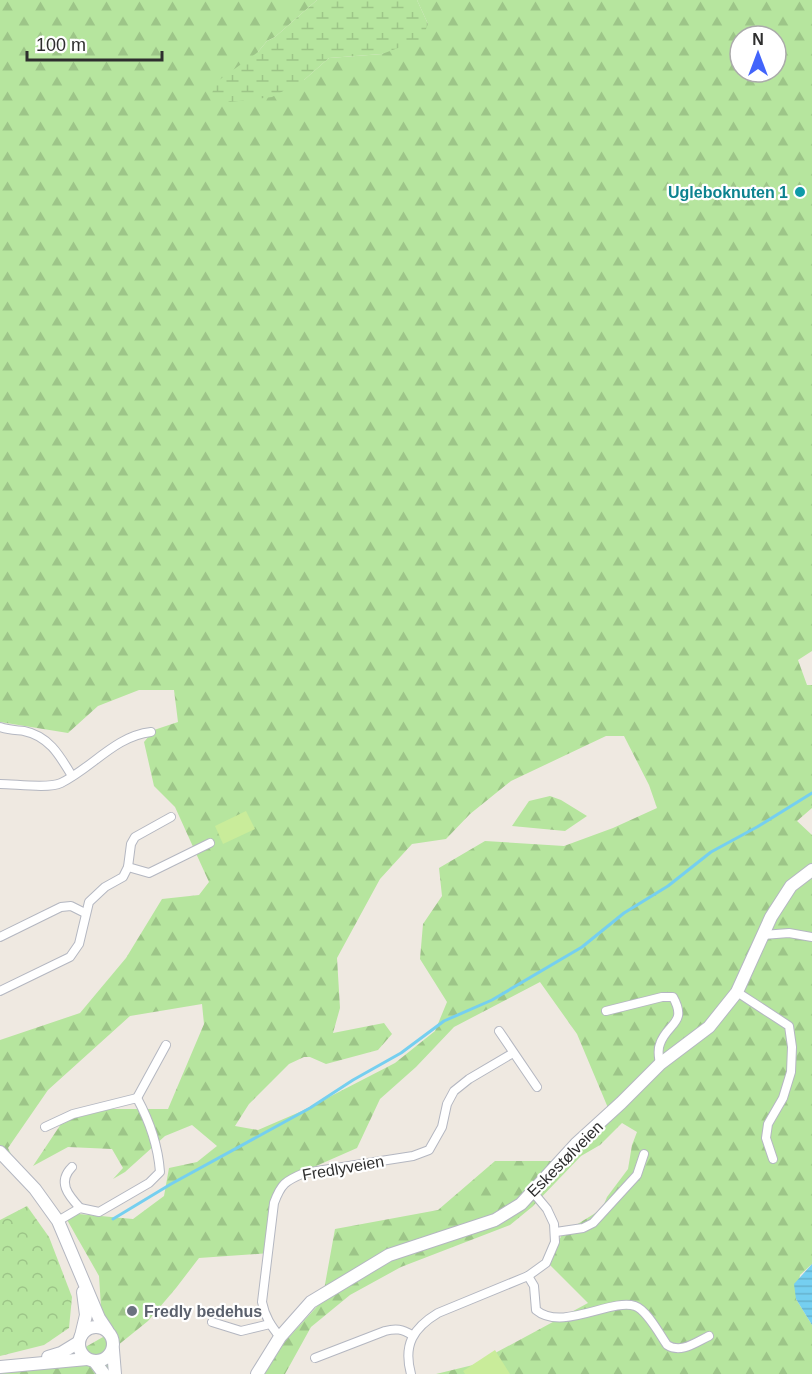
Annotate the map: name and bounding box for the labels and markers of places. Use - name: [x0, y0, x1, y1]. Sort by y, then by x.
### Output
- place label: Ugleboknuten 1: [668, 184, 788, 201]
- marker: Ugleboknuten 1: [793, 185, 807, 199]
- place label: Fredly bedehus: [144, 1303, 262, 1320]
- marker: Fredly bedehus: [125, 1304, 139, 1318]

